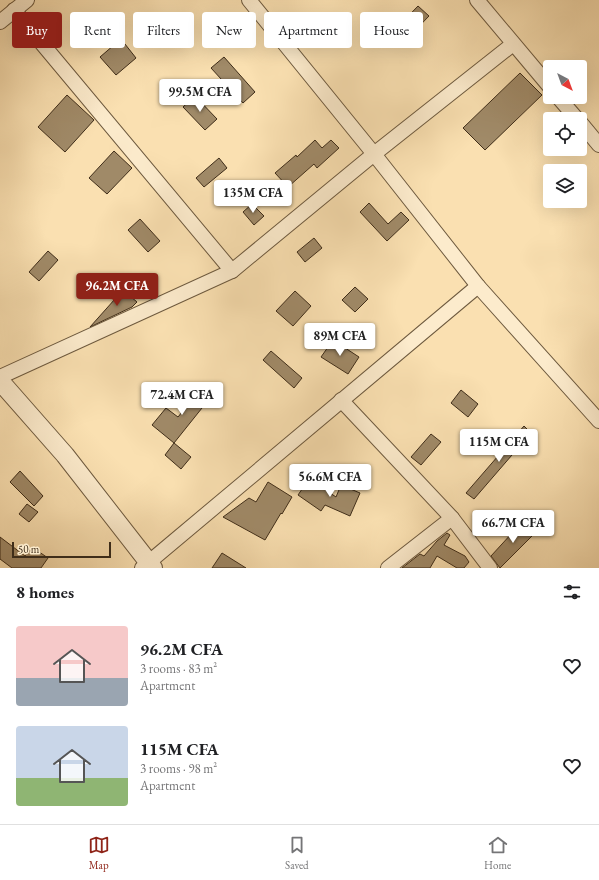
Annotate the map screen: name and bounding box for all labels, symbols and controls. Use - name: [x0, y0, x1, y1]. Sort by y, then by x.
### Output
- chip: Buy: [12, 12, 62, 48]
- chip: Rent: [70, 12, 125, 48]
- chip: Filters: [133, 12, 194, 48]
- chip: New: [202, 12, 256, 48]
- chip: Apartment: [264, 12, 352, 48]
- chip: House: [360, 12, 423, 48]
- north arrow: [543, 60, 587, 104]
- map controls: [543, 60, 587, 208]
- pin: 99.5M CFA: [154, 79, 246, 113]
- text: 99.5M CFA: [168, 83, 232, 100]
- button: locate: [543, 112, 587, 156]
- button: layers: [543, 164, 587, 208]
- pin: 135M CFA: [212, 180, 294, 214]
- text: 135M CFA: [223, 184, 283, 201]
- pin: 96.2M CFA: [71, 273, 163, 307]
- text: 96.2M CFA: [85, 277, 149, 294]
- pin: 89M CFA: [303, 323, 377, 357]
- text: 89M CFA: [313, 327, 367, 344]
- pin: 72.4M CFA: [136, 382, 228, 416]
- text: 72.4M CFA: [150, 386, 214, 403]
- pin: 115M CFA: [458, 429, 540, 463]
- text: 115M CFA: [469, 433, 529, 450]
- pin: 56.6M CFA: [284, 464, 376, 498]
- text: 56.6M CFA: [298, 468, 362, 485]
- pin: 66.7M CFA: [467, 510, 559, 544]
- text: 66.7M CFA: [481, 514, 545, 531]
- scale bar: [12, 540, 111, 559]
- text: 50 m: [18, 542, 39, 556]
- text: 8 homes: [16, 581, 74, 603]
- icon: filters: [561, 581, 583, 603]
- text: 96.2M CFA: [140, 638, 223, 660]
- icon: home: [48, 642, 96, 690]
- icon: heart: [561, 655, 583, 677]
- text: 3 rooms · 83 m²: [140, 660, 217, 677]
- text: Apartment: [140, 677, 195, 694]
- text: 115M CFA: [140, 738, 219, 760]
- icon: home: [48, 742, 96, 790]
- icon: heart: [561, 755, 583, 777]
- text: 3 rooms · 98 m²: [140, 760, 217, 777]
- text: Apartment: [140, 777, 195, 794]
- tab: Map: [88, 834, 110, 872]
- tab: Saved: [285, 834, 309, 872]
- tab: Home: [484, 834, 511, 872]

